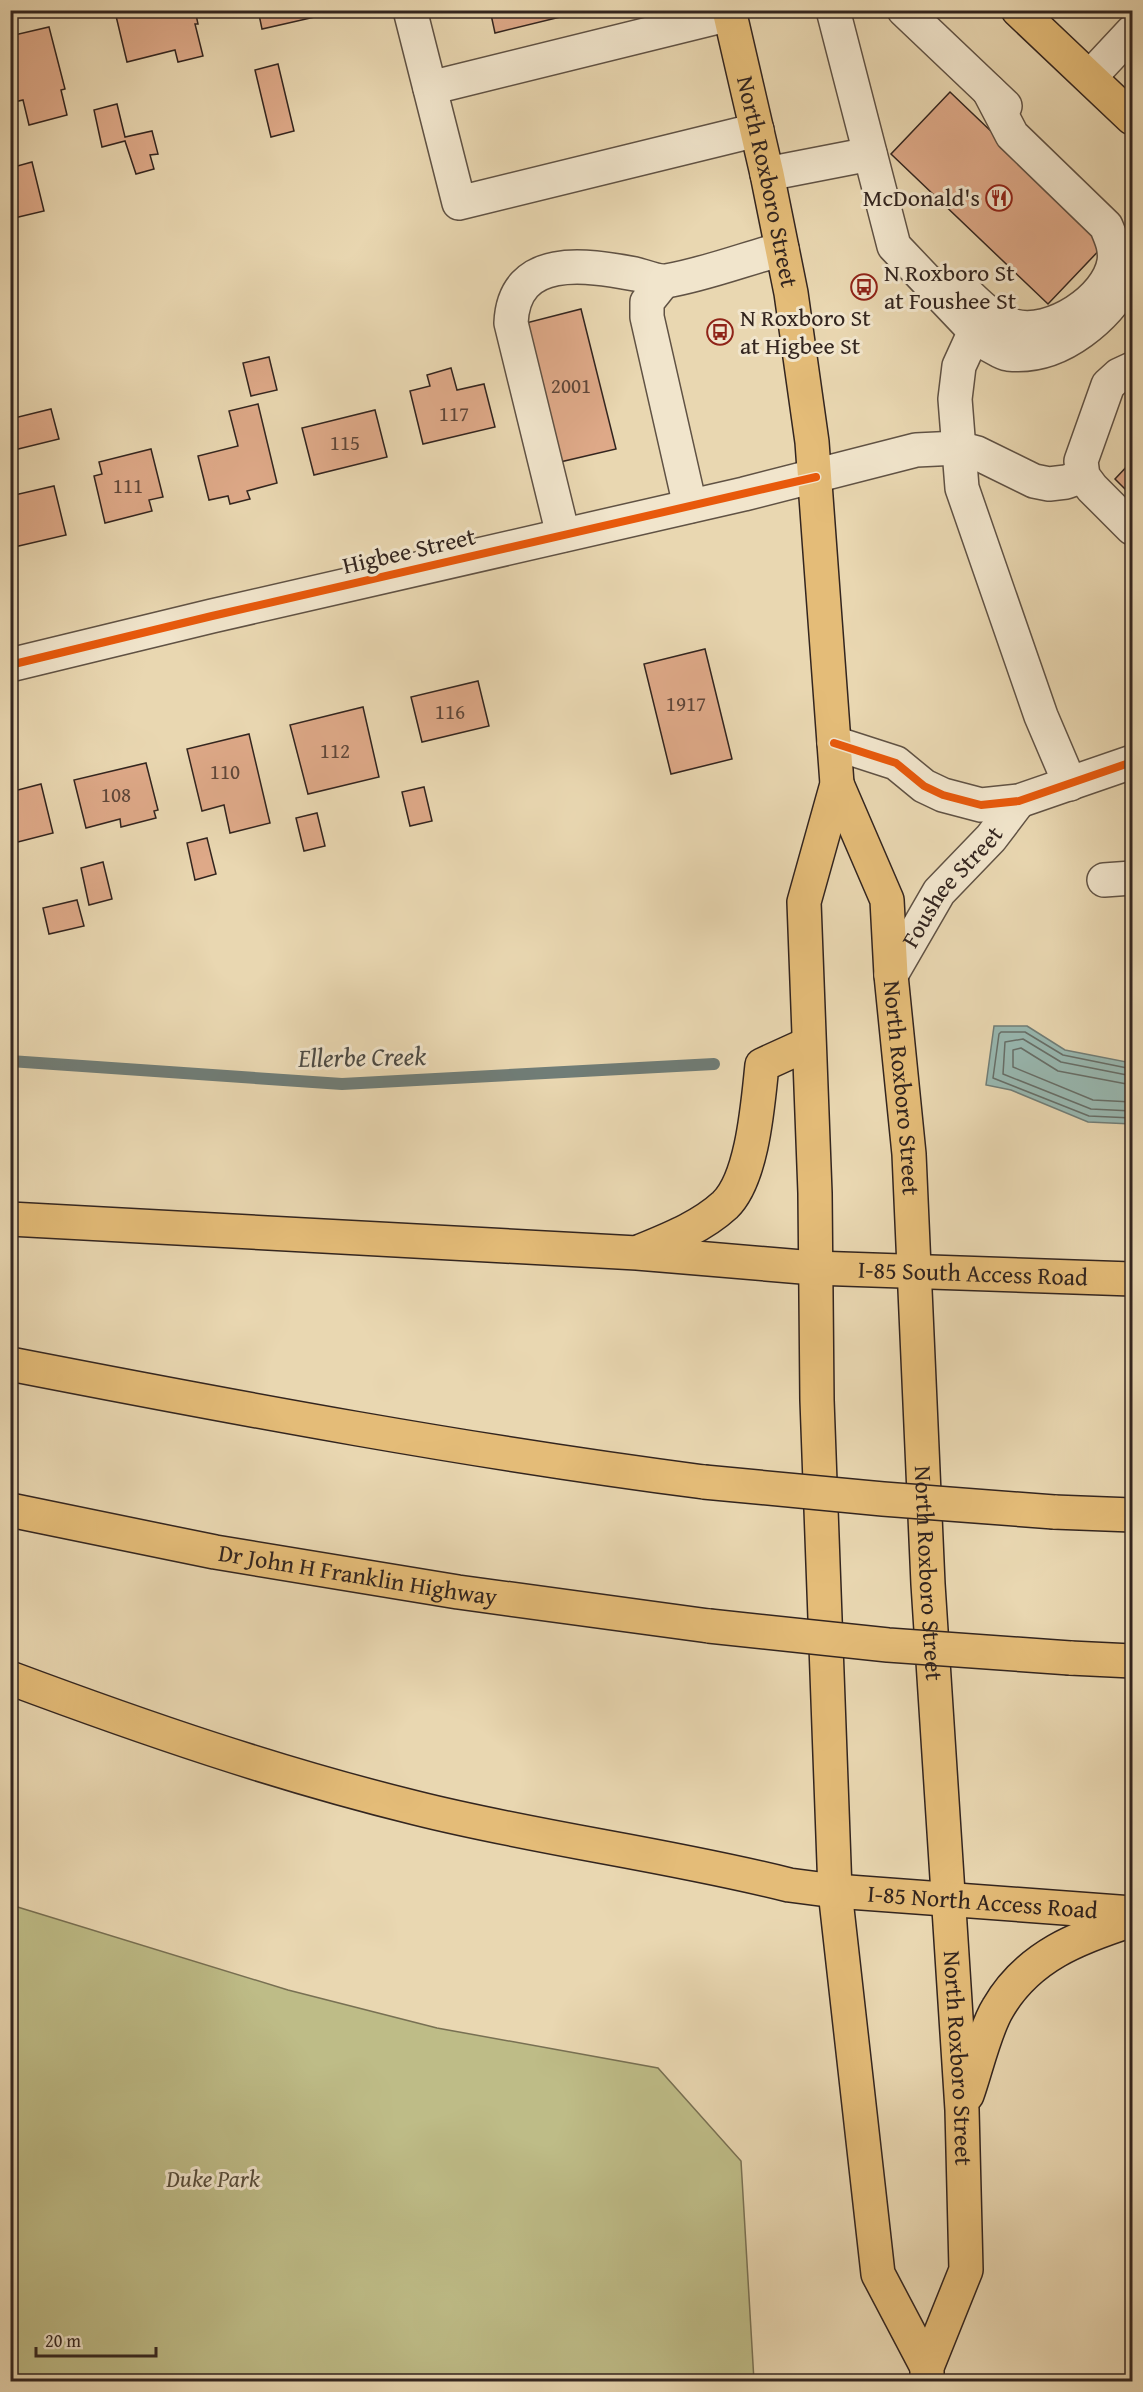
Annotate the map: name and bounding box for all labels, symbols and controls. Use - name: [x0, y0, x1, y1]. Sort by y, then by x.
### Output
- street label: North Roxboro Street: [728, 72, 808, 291]
- place label: McDonald's: [863, 180, 980, 215]
- restaurant icon: McDonald's: [984, 183, 1014, 213]
- place label: N Roxboro St at Foushee St: [884, 255, 1017, 318]
- bus stop icon: N Roxboro St at Foushee St: [849, 272, 879, 302]
- place label: N Roxboro St at Higbee St: [740, 300, 871, 363]
- bus stop icon: N Roxboro St at Higbee St: [705, 317, 735, 347]
- house number: 2001: [551, 370, 591, 401]
- house number: 117: [439, 398, 469, 429]
- house number: 115: [330, 427, 360, 458]
- house number: 111: [113, 470, 143, 501]
- street label: Higbee Street: [339, 518, 479, 583]
- house number: 1917: [666, 688, 706, 719]
- house number: 116: [435, 696, 465, 727]
- house number: 112: [320, 735, 350, 766]
- house number: 110: [210, 756, 240, 787]
- house number: 108: [101, 779, 131, 810]
- street label: Foushee Street: [893, 818, 1011, 954]
- street label: North Roxboro Street: [875, 979, 929, 1197]
- water label: Ellerbe Creek: [297, 1036, 426, 1077]
- street label: I-85 South Access Road: [857, 1252, 1089, 1294]
- street label: North Roxboro Street: [906, 1465, 952, 1682]
- street label: Dr John H Franklin Highway: [216, 1535, 500, 1614]
- street label: I-85 North Access Road: [866, 1875, 1099, 1927]
- street label: North Roxboro Street: [935, 1950, 981, 2167]
- park label: Duke Park: [165, 2161, 260, 2196]
- scale bar: [36, 2320, 156, 2358]
- text: 20 m: [45, 2327, 81, 2354]

